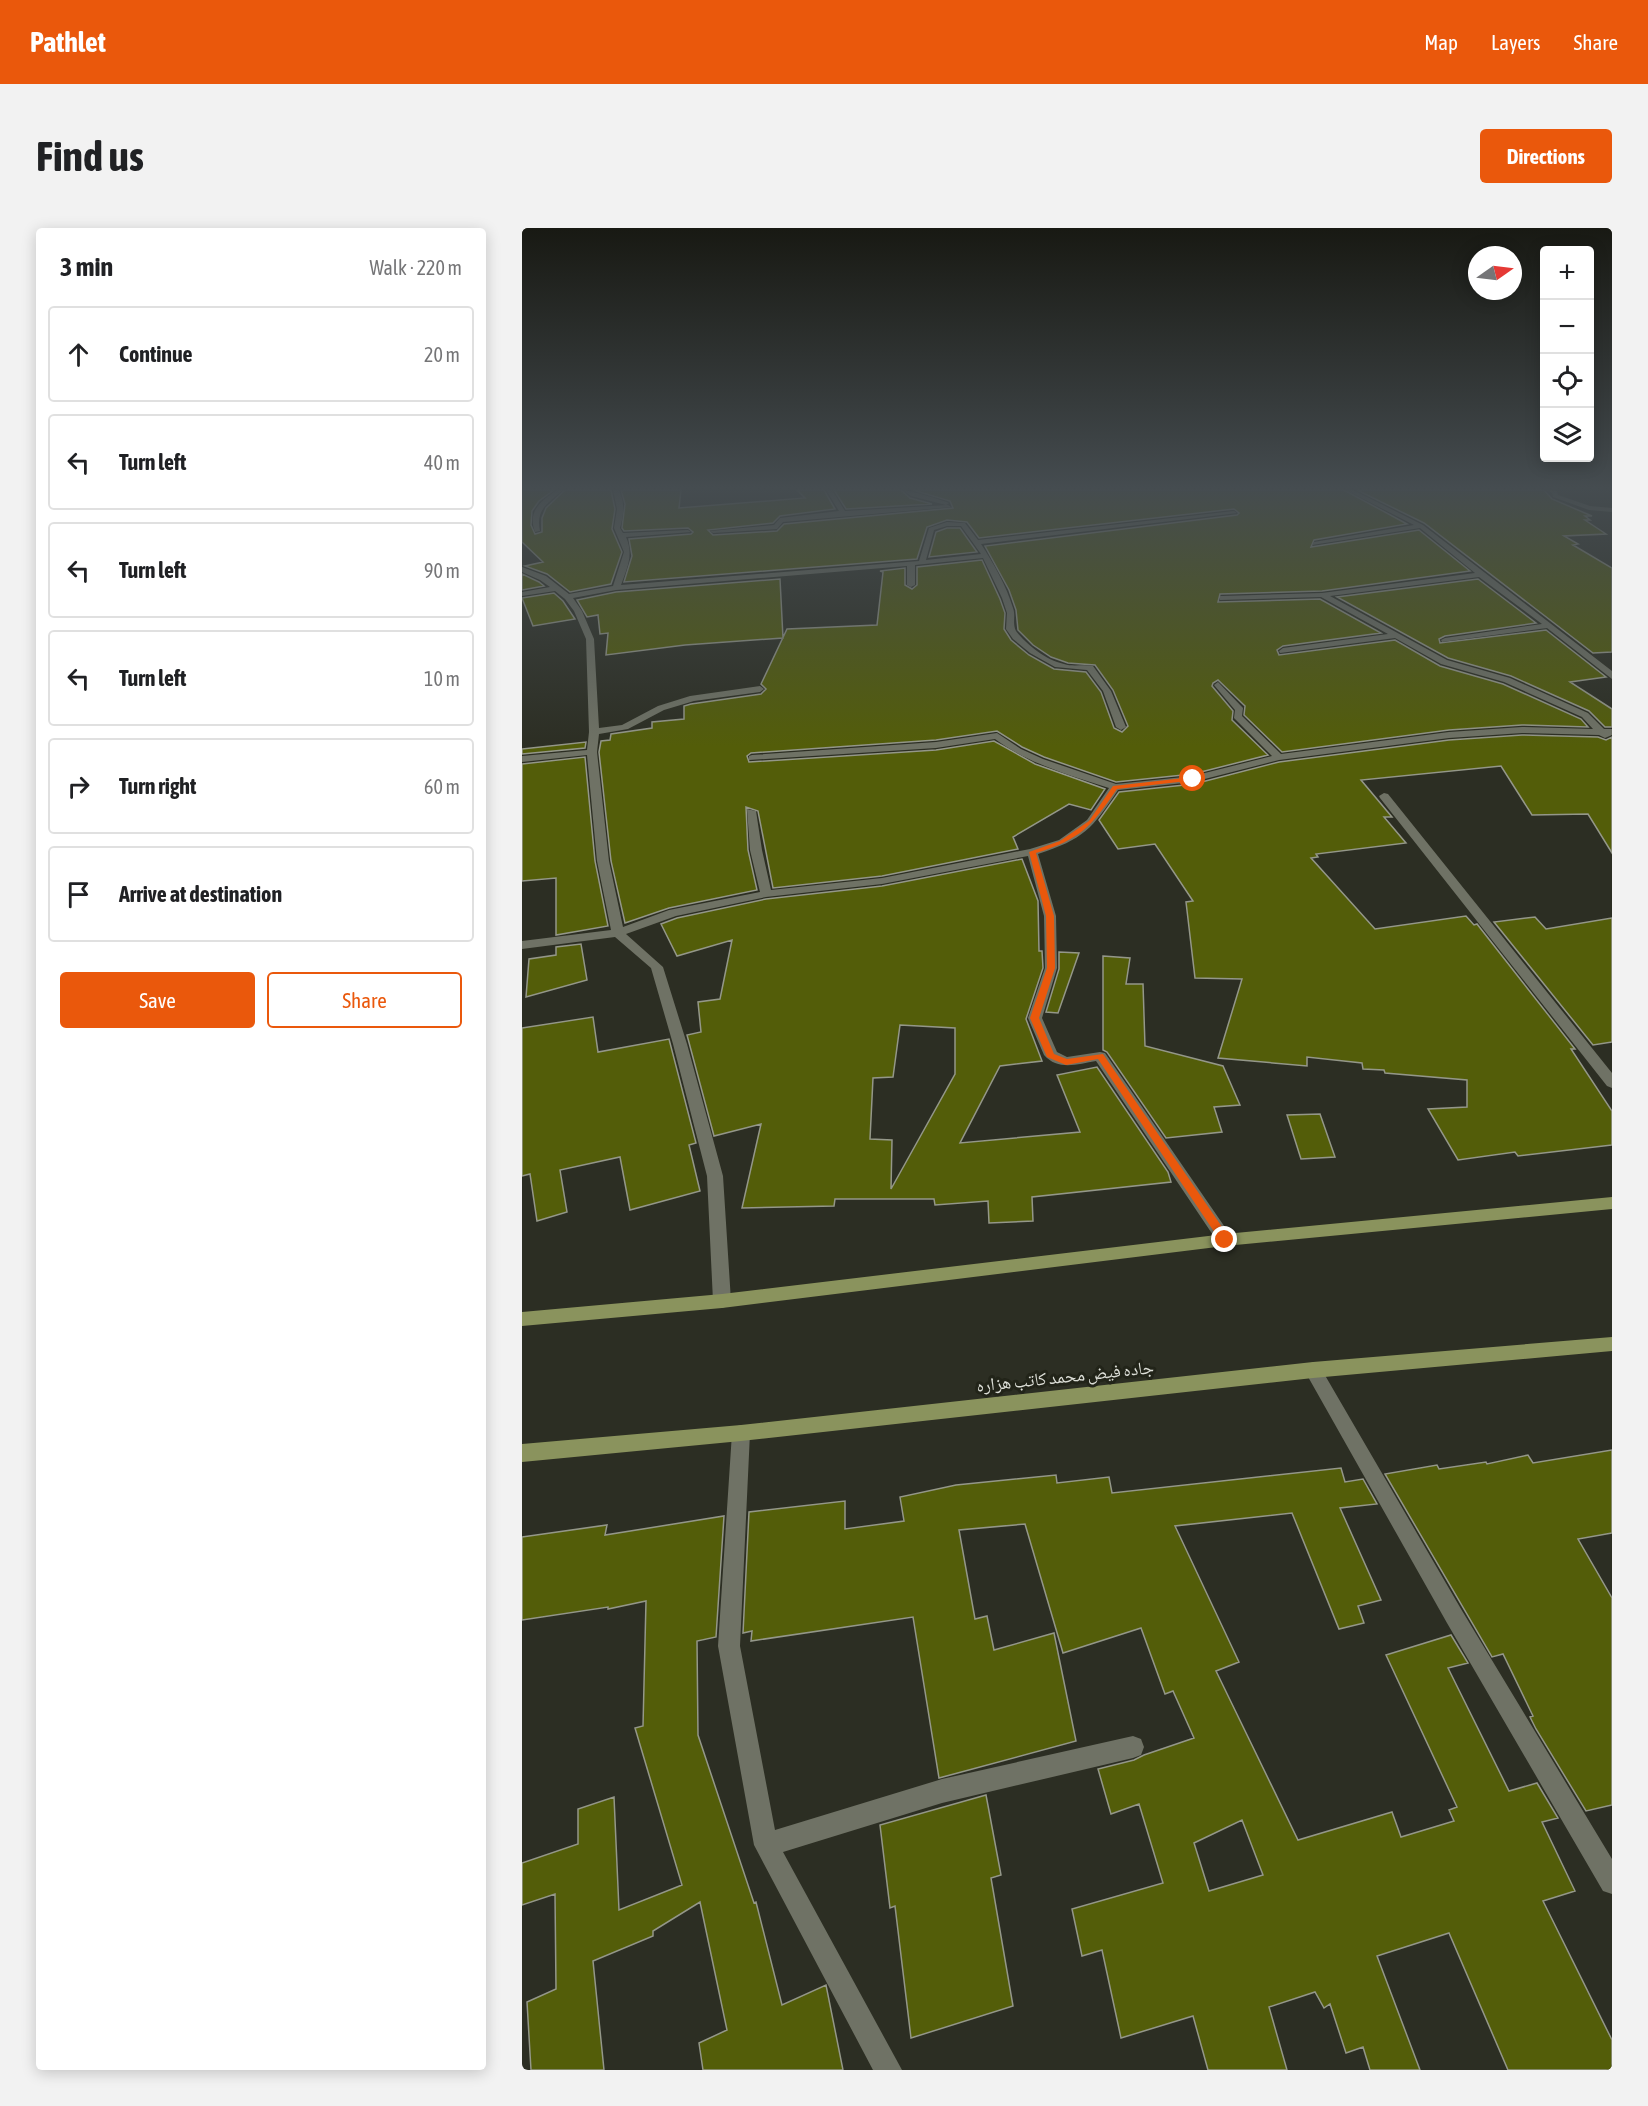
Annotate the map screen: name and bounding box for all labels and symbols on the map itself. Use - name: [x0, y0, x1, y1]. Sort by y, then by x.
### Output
- north arrow: [1468, 246, 1522, 300]
- route start: [1179, 765, 1205, 791]
- route end: [1211, 1226, 1237, 1252]
- street label: جاده فیض محمد کاتب هزاره: [975, 1356, 1155, 1397]

